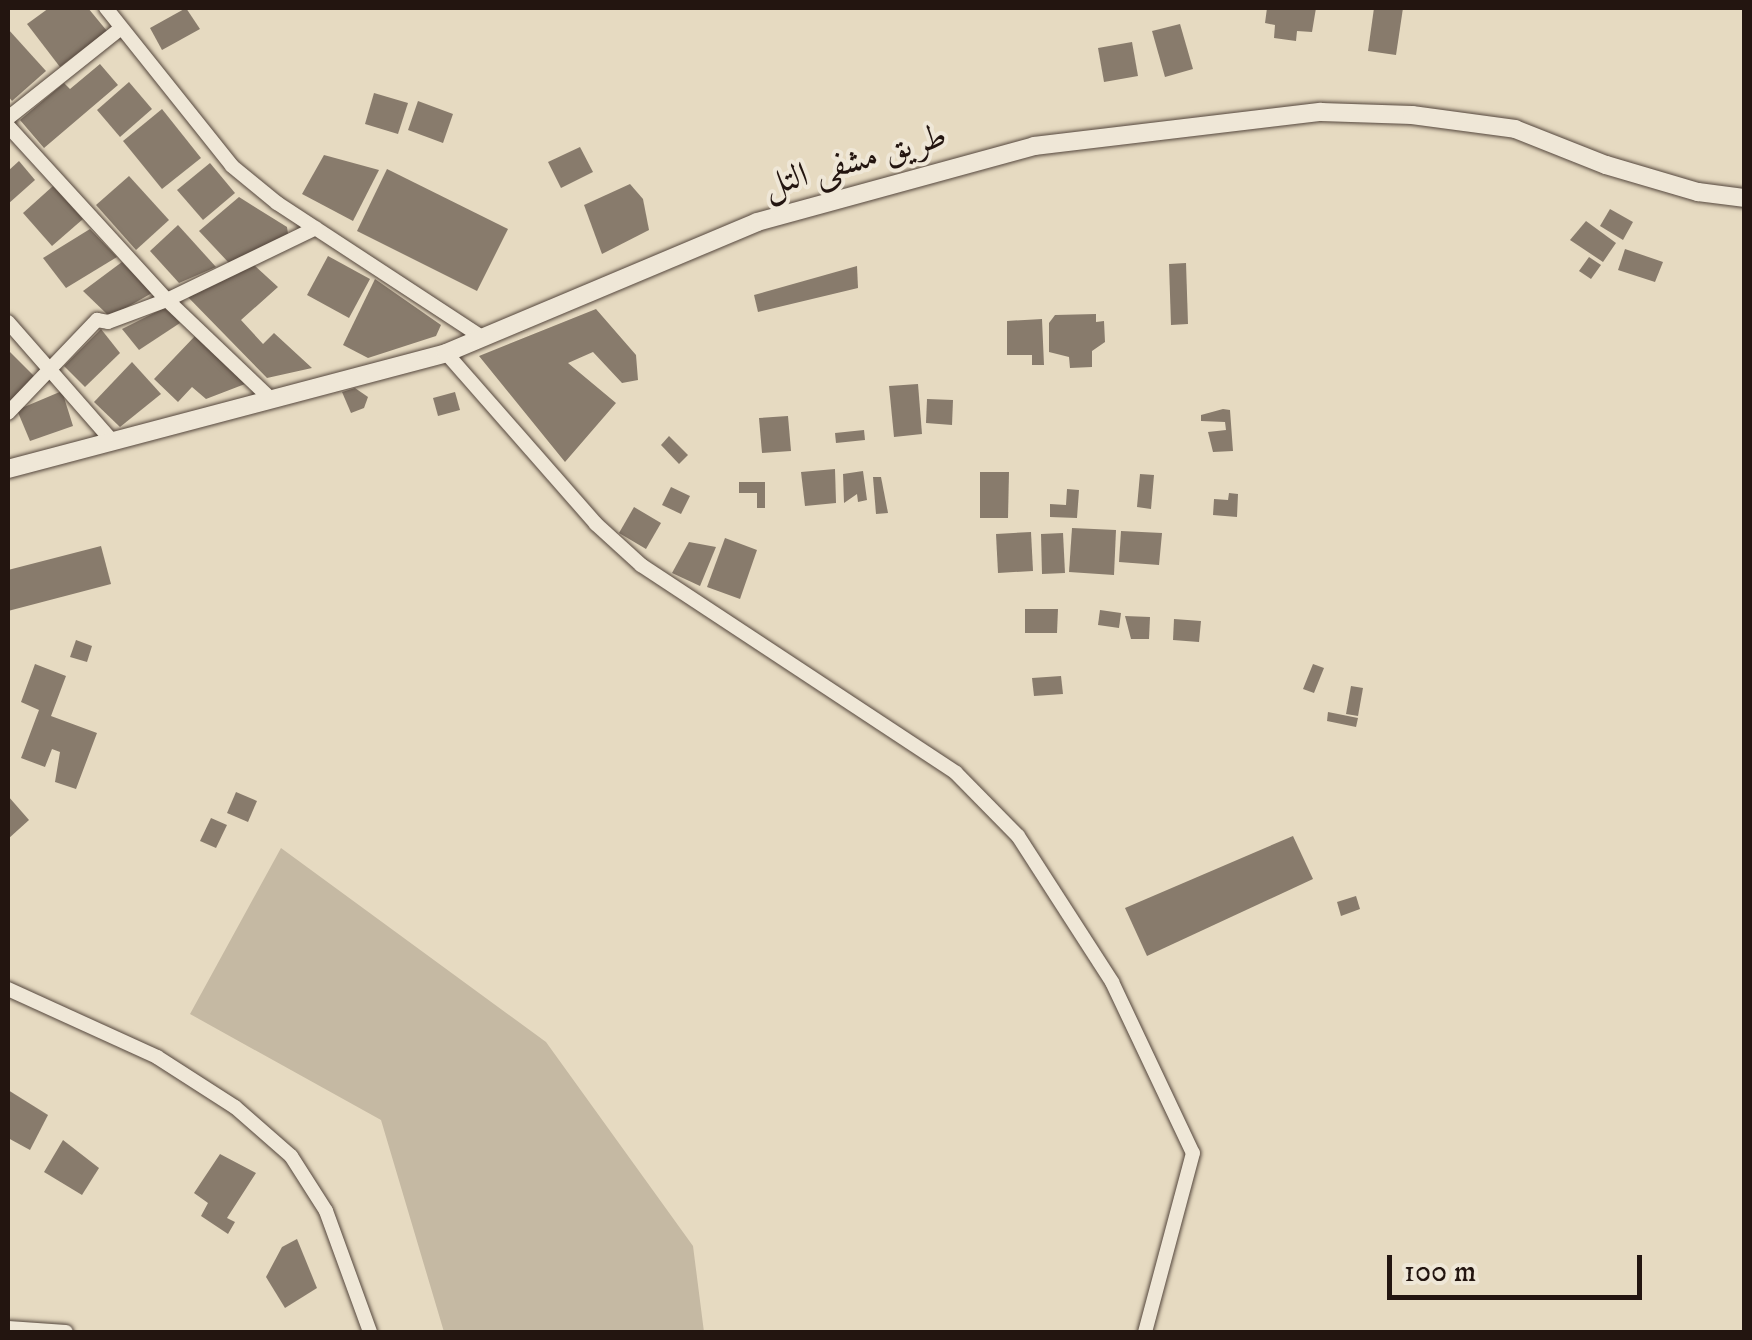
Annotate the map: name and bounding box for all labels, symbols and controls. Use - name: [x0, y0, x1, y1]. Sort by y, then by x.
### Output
- street label: طريق مشفى التل: [758, 115, 952, 207]
- scale bar: [1392, 1235, 1647, 1297]
- text: 100 m: [1404, 1254, 1476, 1291]

